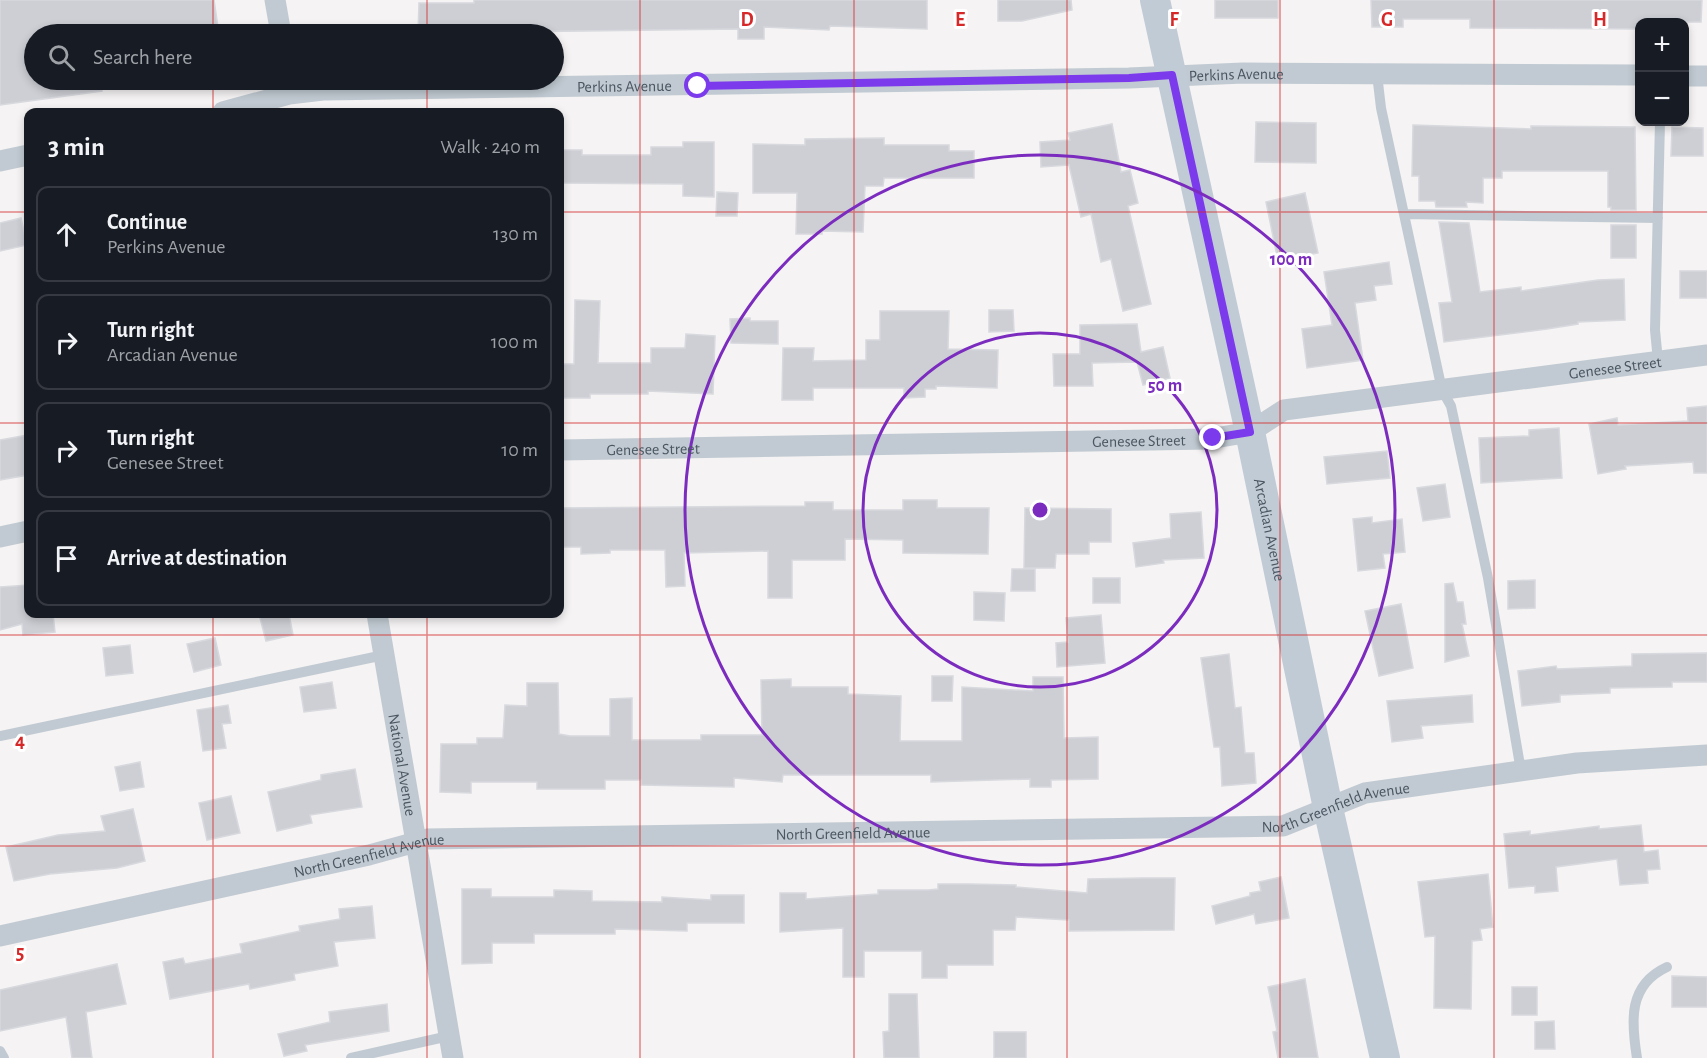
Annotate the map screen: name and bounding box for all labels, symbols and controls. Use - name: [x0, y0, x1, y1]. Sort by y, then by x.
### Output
- text: D: [740, 10, 754, 30]
- text: E: [955, 10, 965, 30]
- text: F: [1169, 10, 1179, 30]
- text: G: [1381, 10, 1393, 30]
- text: H: [1593, 10, 1607, 30]
- map controls: [1635, 18, 1689, 126]
- button: +: [1635, 18, 1689, 72]
- search box: [24, 24, 564, 90]
- icon: search: [45, 41, 78, 74]
- text: Search here: [93, 46, 192, 68]
- street label: Perkins Avenue: [1188, 66, 1284, 84]
- route start: [684, 72, 710, 98]
- button: −: [1635, 72, 1689, 126]
- street label: Perkins Avenue: [577, 78, 672, 95]
- text: 3 min: [48, 134, 105, 160]
- text: Walk · 240 m: [440, 137, 540, 157]
- text: Continue: [107, 211, 187, 233]
- icon: ahead: [50, 218, 83, 251]
- text: 130 m: [493, 224, 538, 244]
- text: Perkins Avenue: [107, 237, 226, 257]
- text: 100 m: [1270, 251, 1312, 269]
- text: Turn right: [107, 319, 194, 341]
- icon: right: [50, 326, 83, 359]
- text: 100 m: [491, 332, 538, 352]
- text: Arcadian Avenue: [107, 345, 238, 365]
- street label: Genesee Street: [1568, 354, 1662, 382]
- text: 50 m: [1148, 377, 1182, 395]
- route end: [1199, 424, 1225, 450]
- text: Turn right: [107, 427, 194, 449]
- street label: Genesee Street: [1092, 432, 1186, 450]
- icon: right: [50, 434, 83, 467]
- text: 10 m: [501, 440, 538, 460]
- street label: Genesee Street: [606, 441, 700, 458]
- text: Genesee Street: [107, 453, 224, 473]
- street label: Arcadian Avenue: [1251, 477, 1288, 583]
- centre of rings: [1030, 500, 1050, 520]
- icon: arrive: [50, 542, 83, 575]
- text: Arrive at destination: [107, 547, 287, 569]
- street label: National Avenue: [385, 713, 418, 817]
- text: 4: [15, 731, 25, 751]
- street label: North Greenfield Avenue: [1261, 780, 1411, 835]
- street label: North Greenfield Avenue: [776, 824, 931, 843]
- street label: North Greenfield Avenue: [292, 832, 445, 880]
- text: 5: [16, 943, 24, 963]

